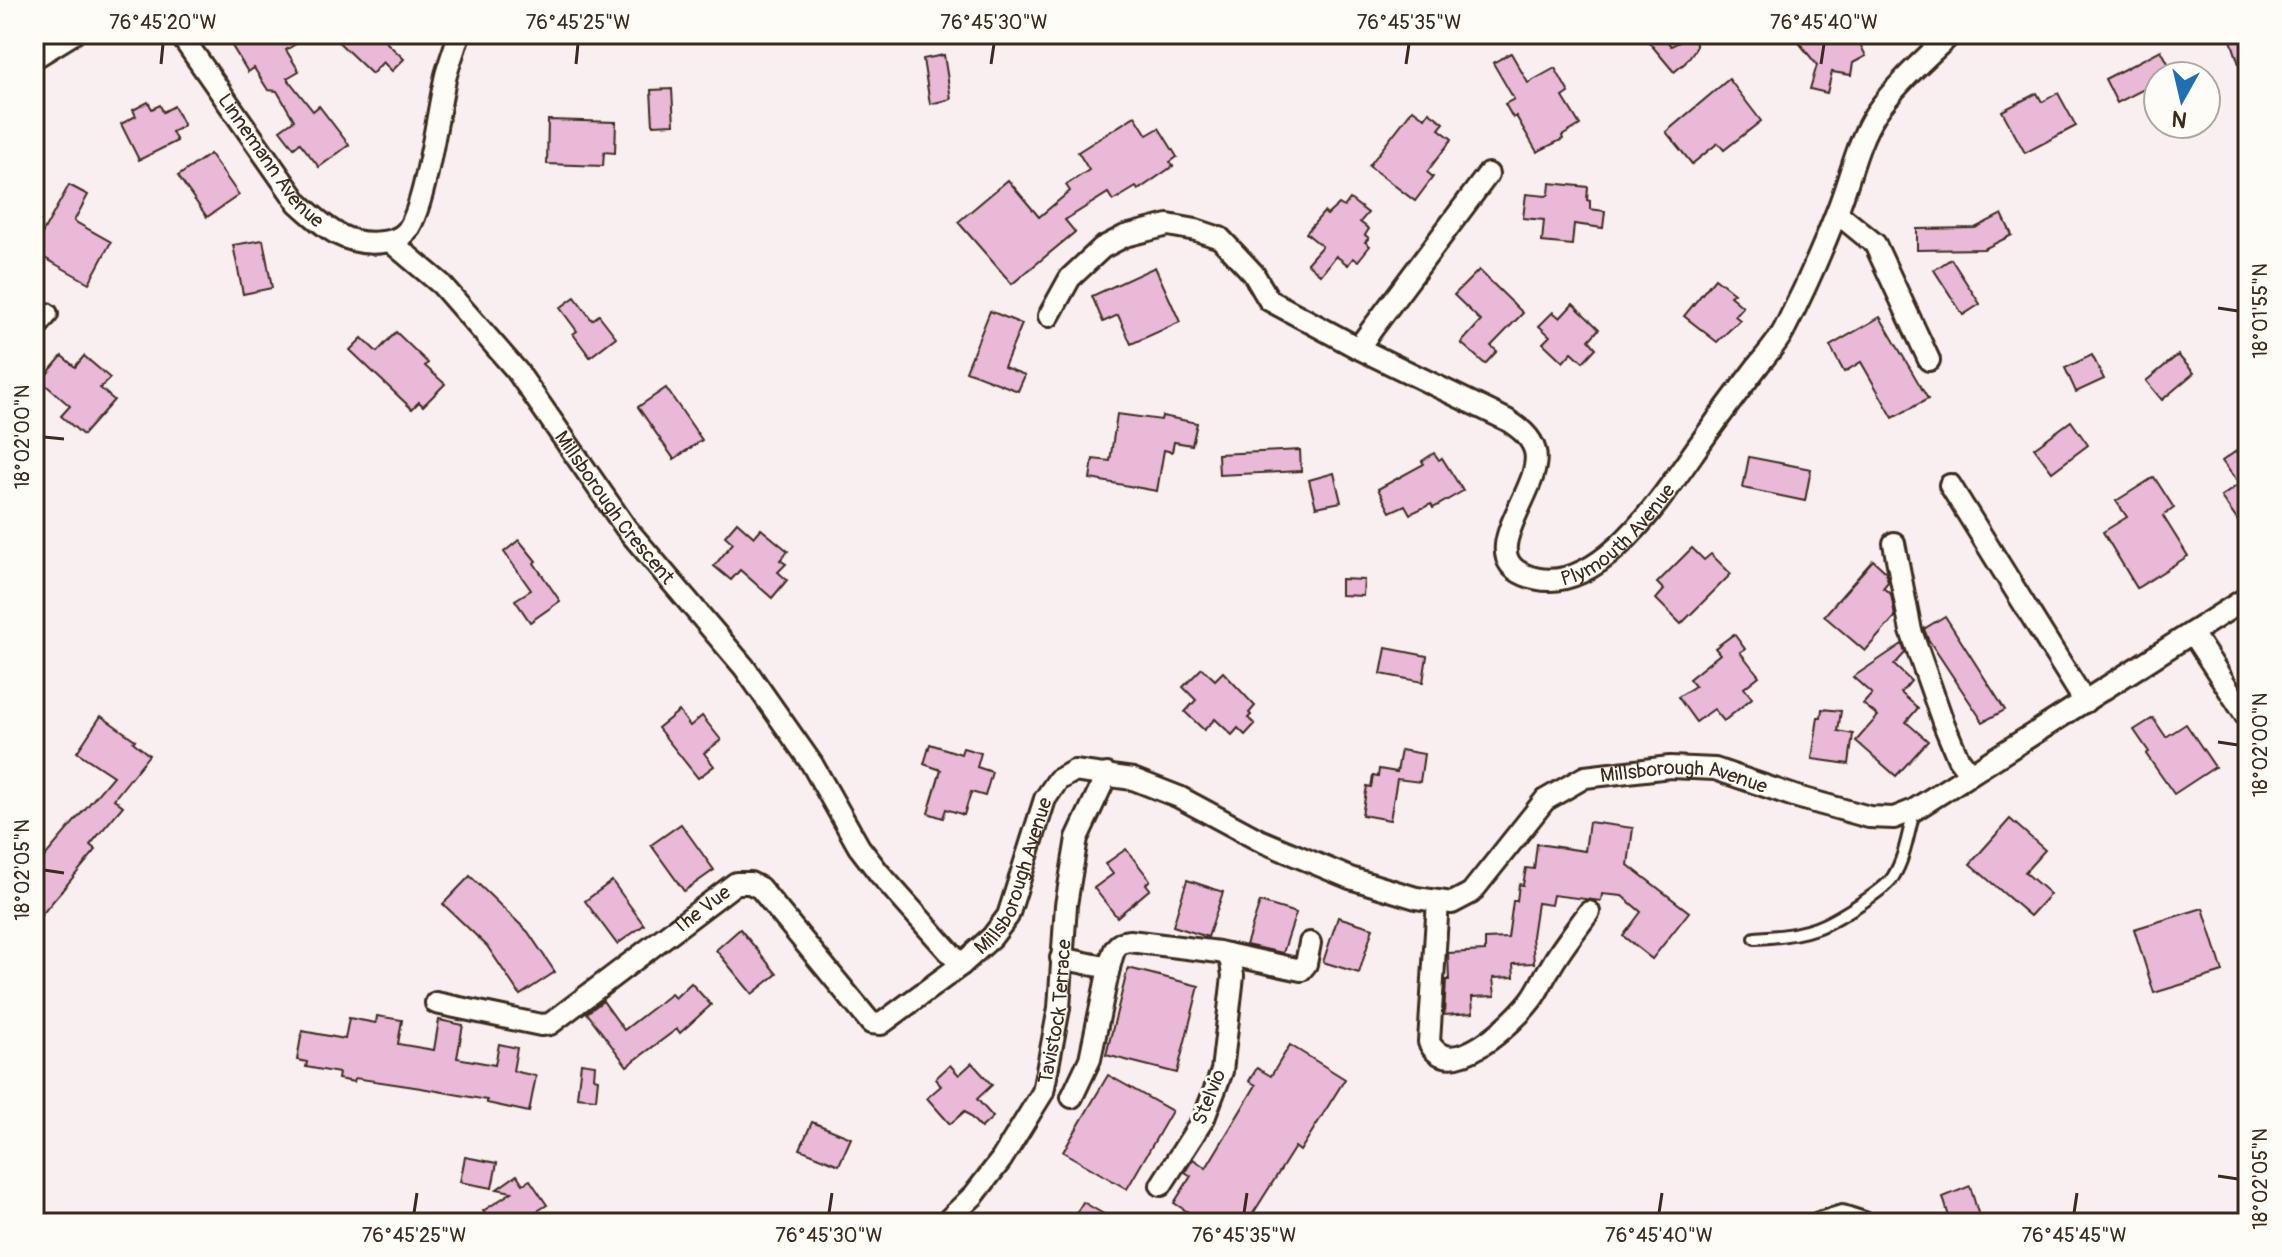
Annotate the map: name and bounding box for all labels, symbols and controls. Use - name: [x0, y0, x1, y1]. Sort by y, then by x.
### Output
- text: 76°45'20"W: [109, 10, 217, 35]
- text: 76°45'25"W: [526, 10, 630, 35]
- text: 76°45'30"W: [940, 10, 1048, 35]
- text: 76°45'35"W: [1357, 10, 1461, 35]
- text: 76°45'40"W: [1770, 10, 1878, 35]
- north arrow: [2142, 60, 2222, 140]
- street label: Linnemann Avenue: [213, 88, 329, 233]
- text: N: [2170, 104, 2189, 134]
- text: 18°01'55"N: [2248, 263, 2273, 359]
- text: 18°02'00"N: [10, 385, 35, 489]
- street label: Millsborough Crescent: [550, 426, 681, 590]
- street label: Plymouth Avenue: [1558, 478, 1680, 591]
- text: 18°02'00"N: [2248, 693, 2273, 797]
- street label: Millsborough Avenue: [1599, 754, 1771, 799]
- street label: Millsborough Avenue: [969, 794, 1057, 960]
- text: 18°02'05"N: [10, 819, 35, 921]
- street label: The Vue: [667, 879, 735, 940]
- street label: Tavistock Terrace: [1032, 938, 1076, 1086]
- street label: Stelvio: [1187, 1065, 1231, 1128]
- text: 18°02'05"N: [2248, 1128, 2273, 1230]
- text: 76°45'25"W: [362, 1223, 466, 1248]
- text: 76°45'30"W: [775, 1223, 883, 1248]
- text: 76°45'35"W: [1192, 1223, 1296, 1248]
- text: 76°45'40"W: [1605, 1223, 1713, 1248]
- text: 76°45'45"W: [2021, 1223, 2127, 1248]

